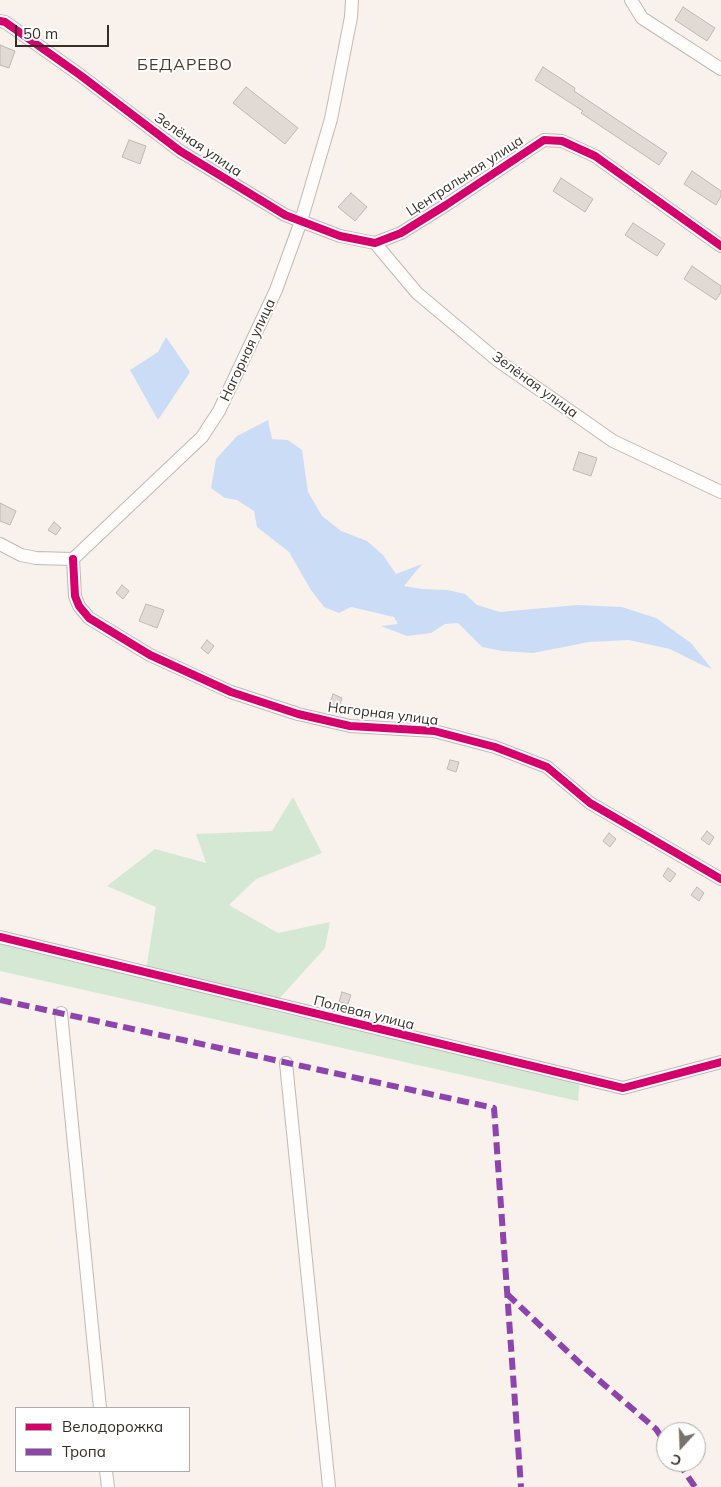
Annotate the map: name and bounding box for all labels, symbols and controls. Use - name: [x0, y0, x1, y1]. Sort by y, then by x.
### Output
- scale bar: [18, 15, 111, 47]
- text: 50 m: [23, 24, 58, 43]
- district label: БЕДАРЕВО: [136, 55, 234, 75]
- street label: Зелёная улица: [151, 110, 245, 180]
- street label: Центральная улица: [403, 132, 527, 220]
- street label: Нагорная улица: [217, 296, 279, 404]
- street label: Зелёная улица: [489, 348, 581, 422]
- street label: Нагорная улица: [327, 699, 439, 729]
- street label: Полевая улица: [312, 992, 416, 1034]
- legend: [15, 1407, 190, 1472]
- text: Велодорожка: [62, 1417, 163, 1436]
- north arrow: [656, 1422, 706, 1472]
- text: Тропа: [62, 1442, 106, 1461]
- text: С: [669, 1450, 684, 1470]

